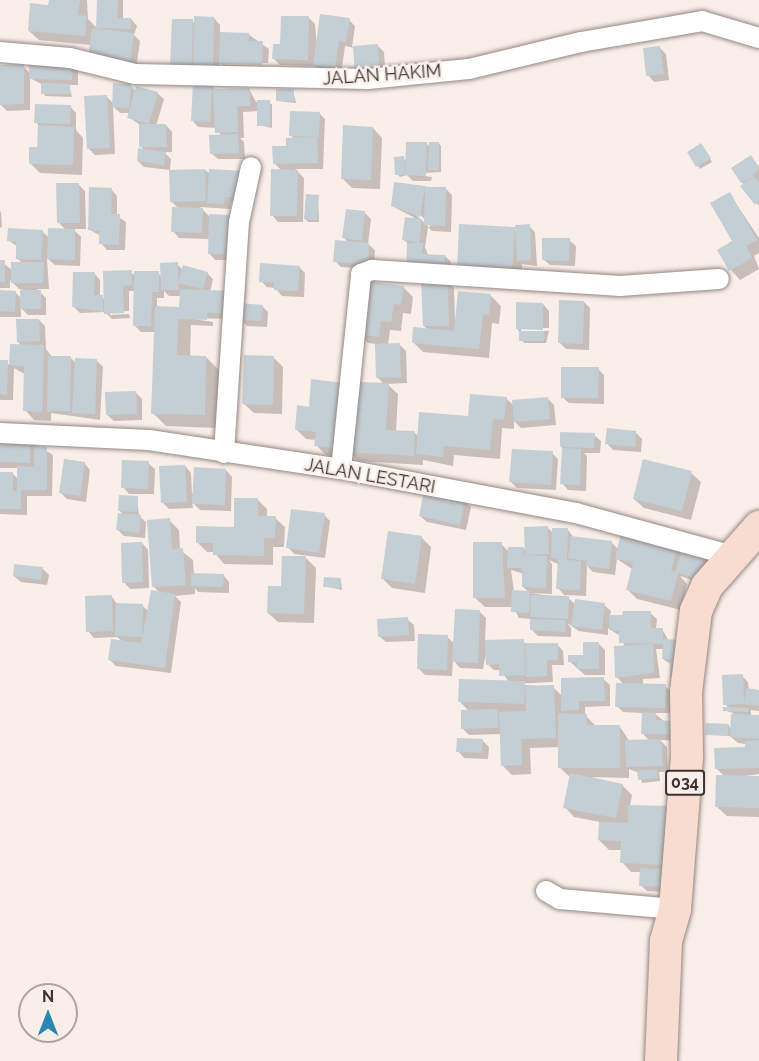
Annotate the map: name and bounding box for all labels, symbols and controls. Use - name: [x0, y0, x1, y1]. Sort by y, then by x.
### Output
- street label: JALAN HAKIM: [322, 60, 442, 90]
- street label: JALAN LESTARI: [303, 454, 437, 498]
- road number: 034: [664, 770, 706, 796]
- north arrow: [18, 983, 78, 1043]
- text: N: [42, 987, 54, 1006]

